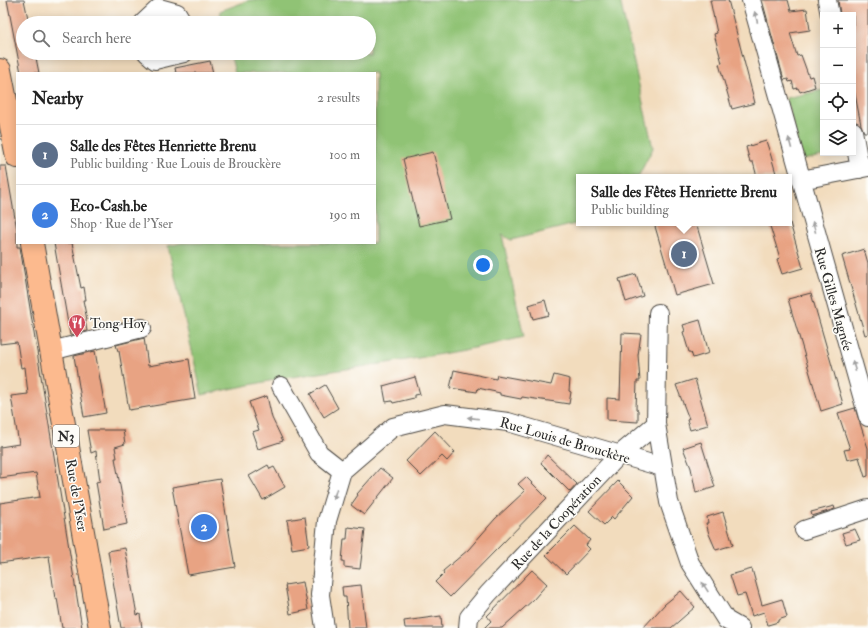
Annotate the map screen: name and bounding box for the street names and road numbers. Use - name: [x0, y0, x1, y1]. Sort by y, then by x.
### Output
- street label: Rue Gilles Magnée: [811, 245, 856, 353]
- street label: Rue Louis de Brouckère: [498, 414, 632, 467]
- road number: N3: [53, 425, 79, 447]
- street label: Rue de l'Yser: [62, 458, 91, 533]
- street label: Rue de la Coopération: [508, 471, 605, 574]

